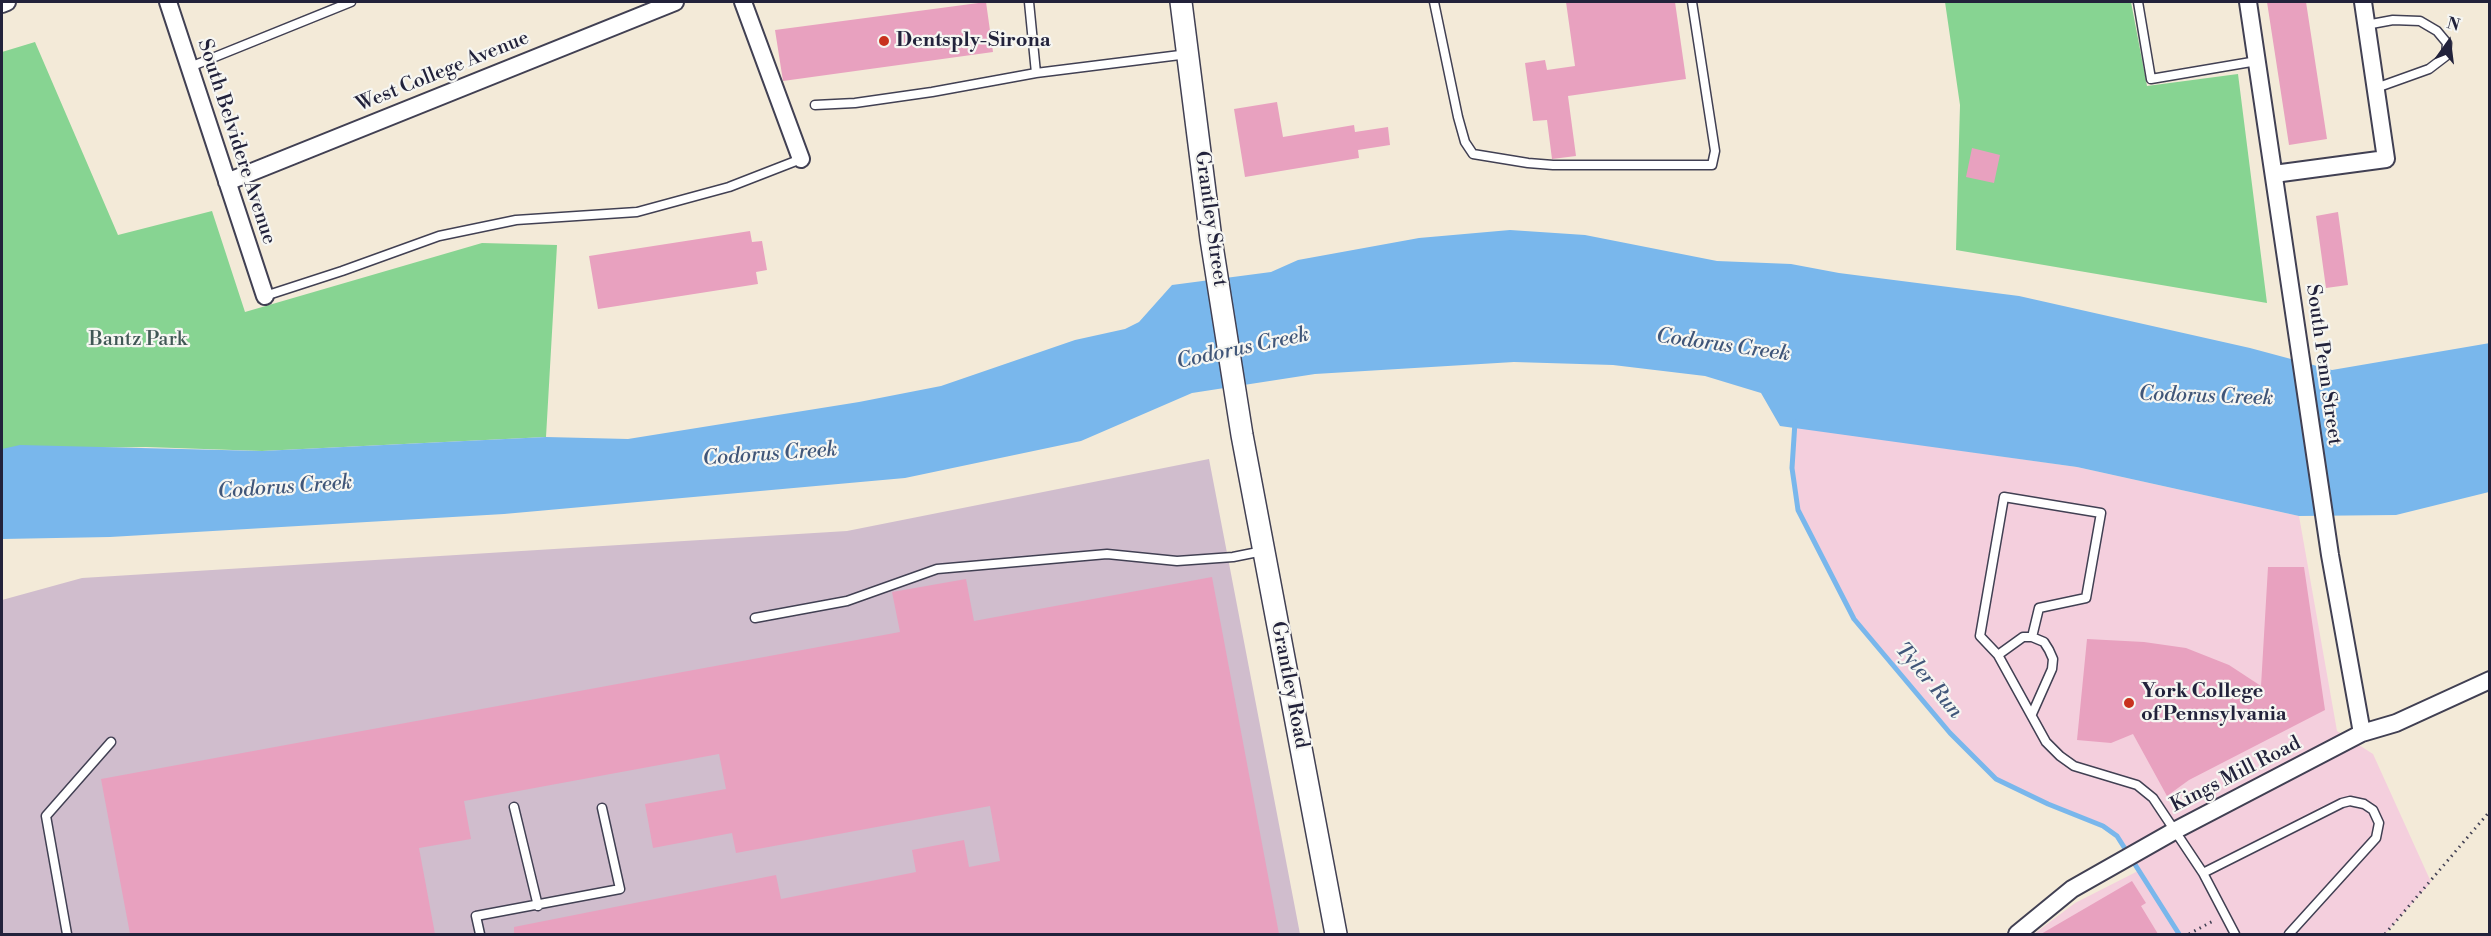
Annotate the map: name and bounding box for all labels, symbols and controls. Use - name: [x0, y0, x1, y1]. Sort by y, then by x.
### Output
- north arrow: [2419, 12, 2479, 72]
- text: N: [2445, 13, 2462, 36]
- street label: West College Avenue: [353, 26, 533, 118]
- place label: Dentsply-Sirona: [896, 29, 1051, 53]
- marker: Dentsply-Sirona: [877, 34, 891, 48]
- street label: South Belvidere Avenue: [191, 36, 281, 248]
- street label: Grantley Street: [1189, 150, 1231, 288]
- street label: South Penn Street: [2300, 283, 2346, 447]
- water label: Codorus Creek: [1174, 323, 1312, 375]
- water label: Codorus Creek: [1654, 324, 1792, 368]
- park label: Bantz Park: [89, 328, 187, 352]
- water label: Codorus Creek: [2138, 382, 2274, 412]
- water label: Codorus Creek: [702, 438, 838, 472]
- water label: Codorus Creek: [217, 471, 353, 505]
- street label: Grantley Road: [1265, 619, 1313, 751]
- water label: Tyler Run: [1889, 638, 1967, 724]
- place label: York College of Pennsylvania: [2141, 680, 2287, 727]
- marker: York College of Pennsylvania: [2122, 696, 2136, 710]
- street label: Kings Mill Road: [2167, 732, 2305, 818]

